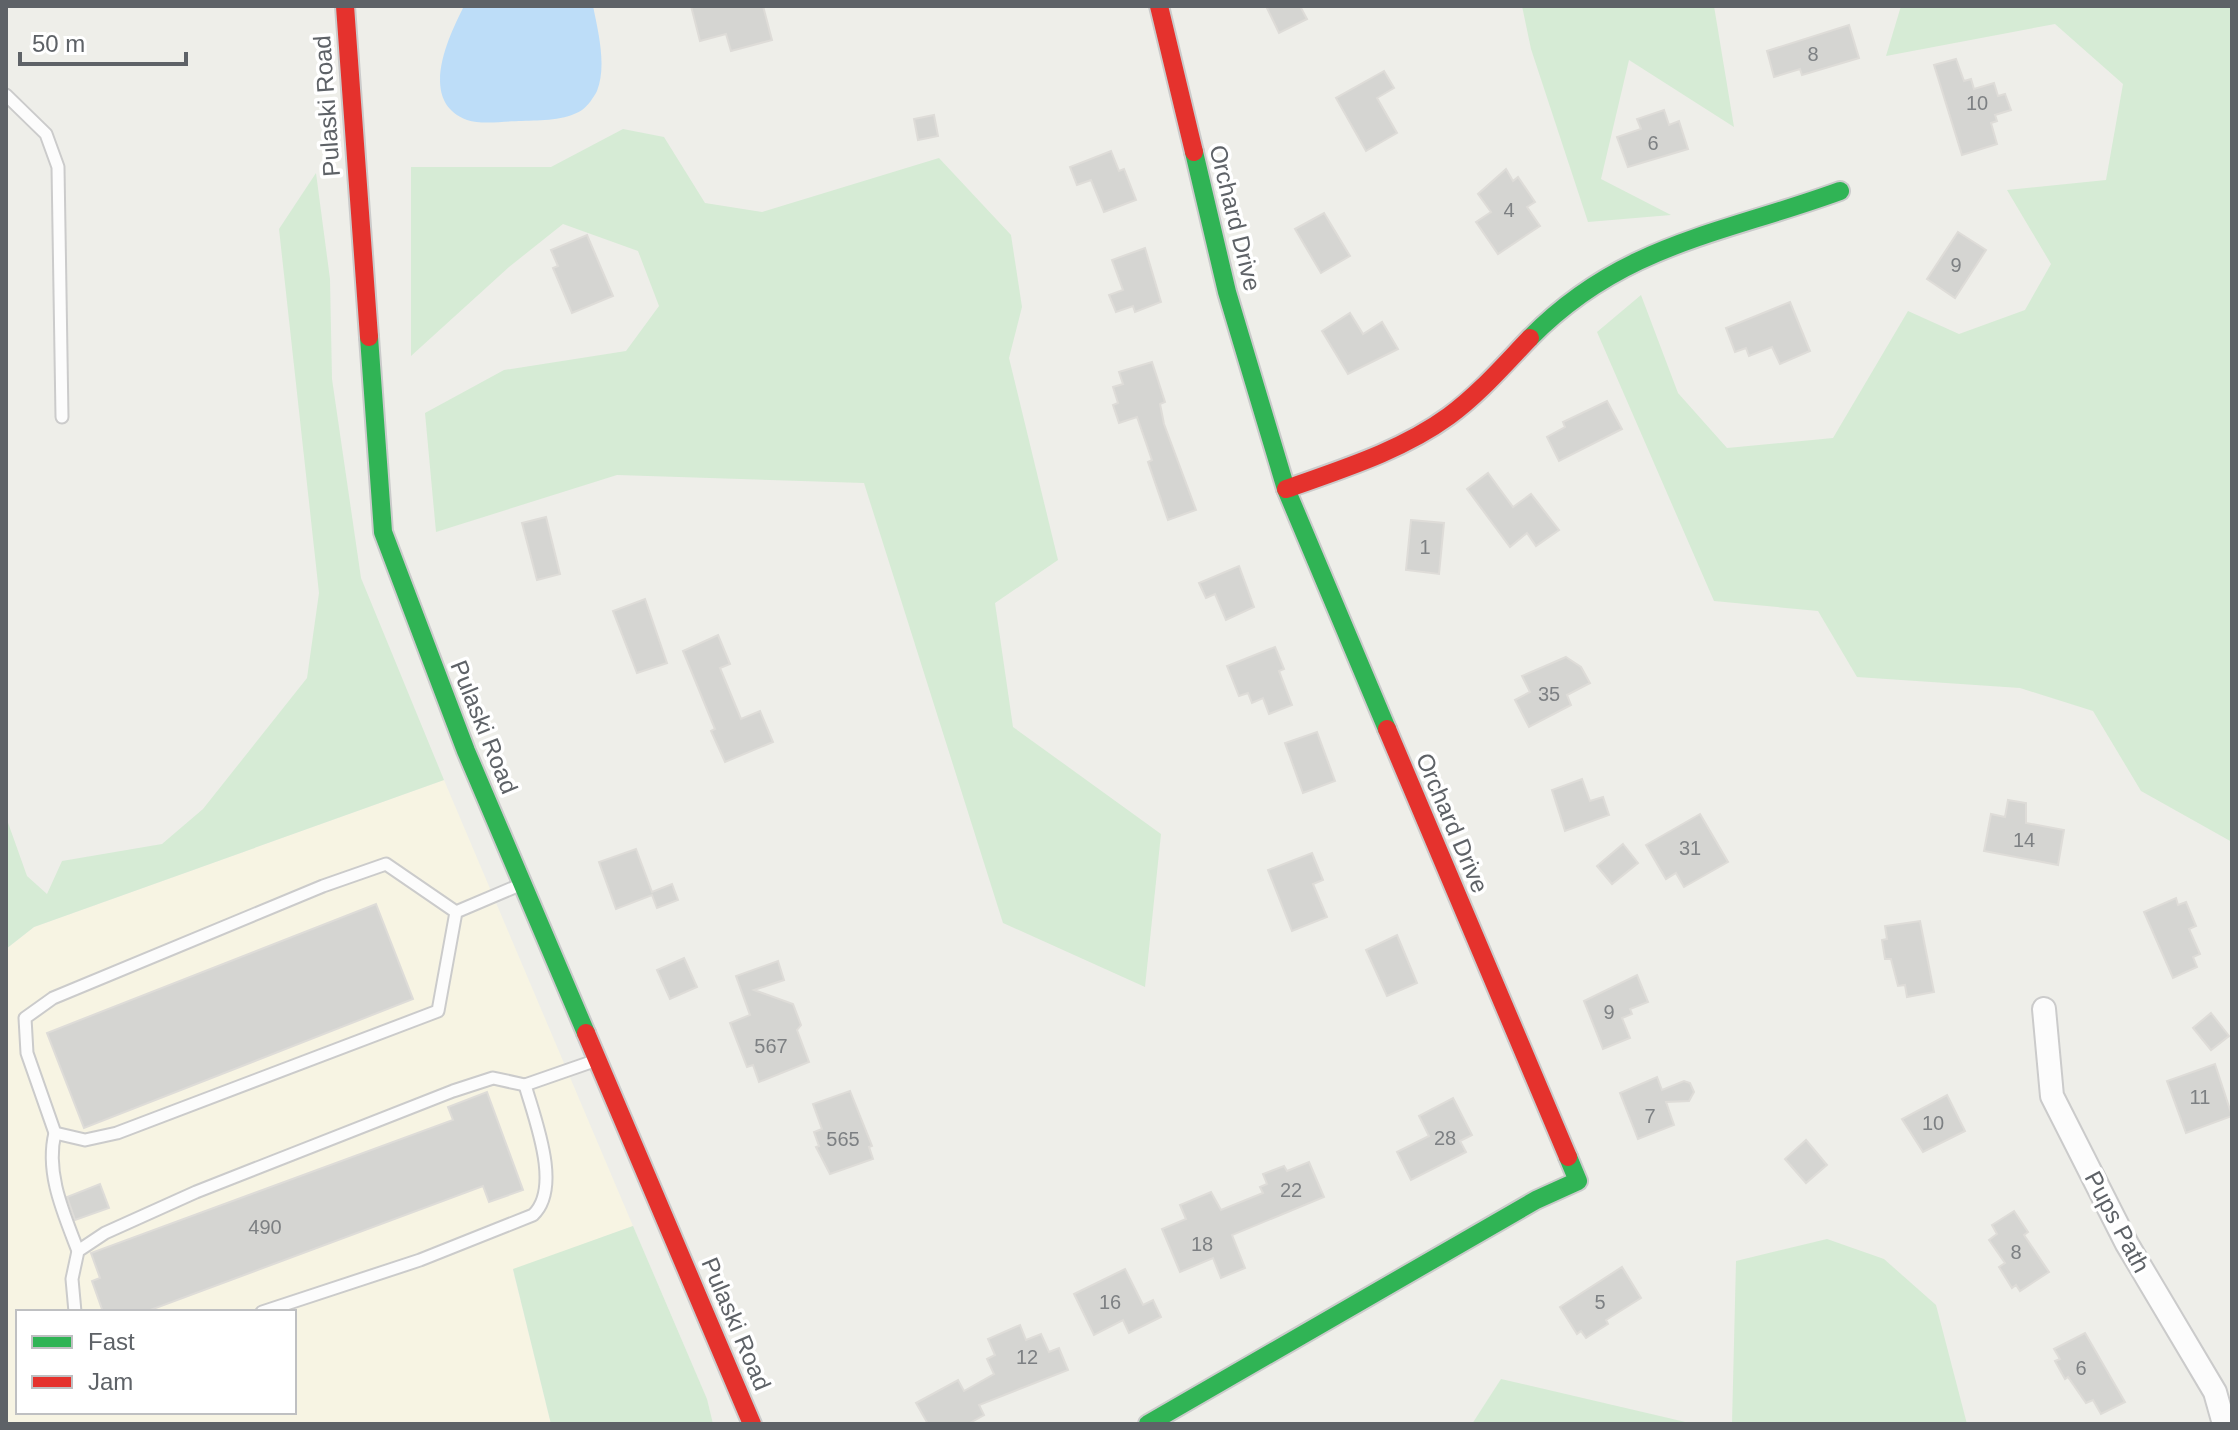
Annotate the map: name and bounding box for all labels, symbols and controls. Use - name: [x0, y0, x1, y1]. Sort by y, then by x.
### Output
- scale bar: [20, 16, 186, 66]
- text: 50 m: [32, 30, 85, 57]
- street label: Pulaski Road: [308, 35, 345, 178]
- house number: 8: [1807, 43, 1819, 65]
- house number: 10: [1966, 92, 1988, 114]
- house number: 6: [1647, 132, 1659, 154]
- street label: Orchard Drive: [1204, 142, 1267, 294]
- house number: 4: [1503, 199, 1515, 221]
- house number: 9: [1950, 254, 1962, 276]
- house number: 1: [1419, 536, 1431, 558]
- street label: Pulaski Road: [445, 656, 523, 797]
- house number: 35: [1538, 683, 1560, 705]
- street label: Orchard Drive: [1411, 749, 1494, 897]
- house number: 14: [2013, 829, 2035, 851]
- house number: 31: [1679, 837, 1701, 859]
- house number: 9: [1603, 1001, 1615, 1023]
- house number: 567: [754, 1035, 788, 1057]
- house number: 11: [2190, 1086, 2210, 1108]
- house number: 7: [1644, 1105, 1656, 1127]
- house number: 10: [1922, 1112, 1944, 1134]
- house number: 28: [1434, 1127, 1456, 1149]
- house number: 565: [826, 1128, 860, 1150]
- street label: Pups Path: [2080, 1167, 2155, 1277]
- house number: 22: [1280, 1179, 1302, 1201]
- house number: 490: [248, 1216, 282, 1238]
- house number: 18: [1191, 1233, 1213, 1255]
- house number: 8: [2010, 1241, 2022, 1263]
- street label: Pulaski Road: [696, 1253, 777, 1394]
- house number: 16: [1099, 1291, 1121, 1313]
- house number: 5: [1594, 1291, 1606, 1313]
- legend: [16, 1310, 296, 1414]
- text: Fast: [88, 1328, 135, 1355]
- house number: 12: [1016, 1346, 1038, 1368]
- house number: 6: [2075, 1357, 2087, 1379]
- text: Jam: [88, 1368, 133, 1395]

